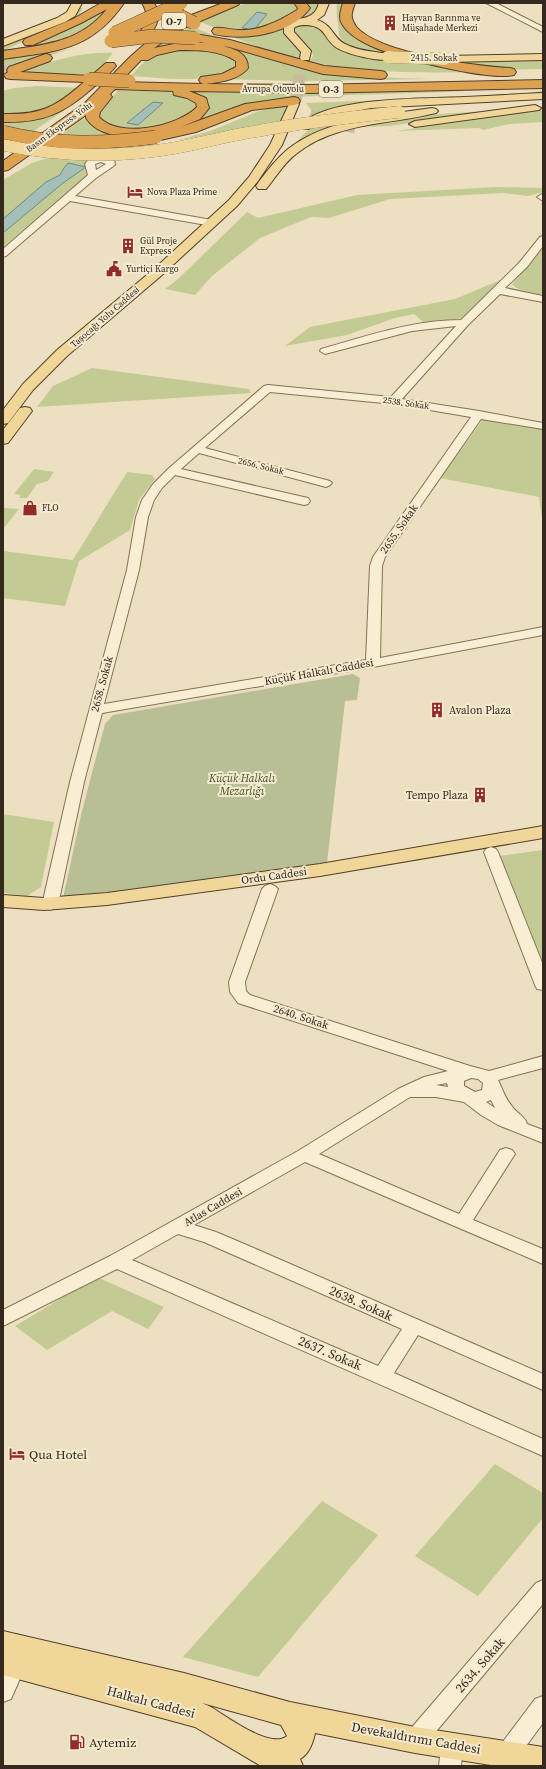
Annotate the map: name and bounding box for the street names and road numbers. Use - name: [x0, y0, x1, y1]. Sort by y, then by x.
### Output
- road number: O-7: [162, 13, 186, 29]
- street label: 2415. Sokak: [411, 52, 457, 64]
- road number: O-3: [319, 81, 343, 97]
- street label: Avrupa Otoyolu: [242, 83, 304, 95]
- street label: Basın Ekspress Yolu: [23, 99, 95, 155]
- street label: Taşocağı Yolu Caddesi: [68, 283, 142, 350]
- street label: 2538. Sokak: [382, 394, 430, 412]
- street label: 2656. Sokak: [237, 455, 285, 477]
- street label: 2655. Sokak: [376, 501, 422, 557]
- street label: 2658. Sokak: [87, 654, 117, 714]
- street label: Küçük Halkalı Caddesi: [263, 655, 375, 689]
- street label: Ordu Caddesi: [240, 864, 308, 888]
- street label: 2640. Sokak: [272, 1001, 331, 1033]
- street label: Atlas Caddesi: [181, 1184, 245, 1230]
- street label: 2638. Sokak: [327, 1282, 396, 1325]
- street label: 2637. Sokak: [296, 1332, 365, 1374]
- street label: 2634. Sokak: [451, 1633, 509, 1696]
- street label: Halkalı Caddesi: [105, 1682, 197, 1722]
- street label: Devekaldırımı Caddesi: [350, 1718, 482, 1758]

